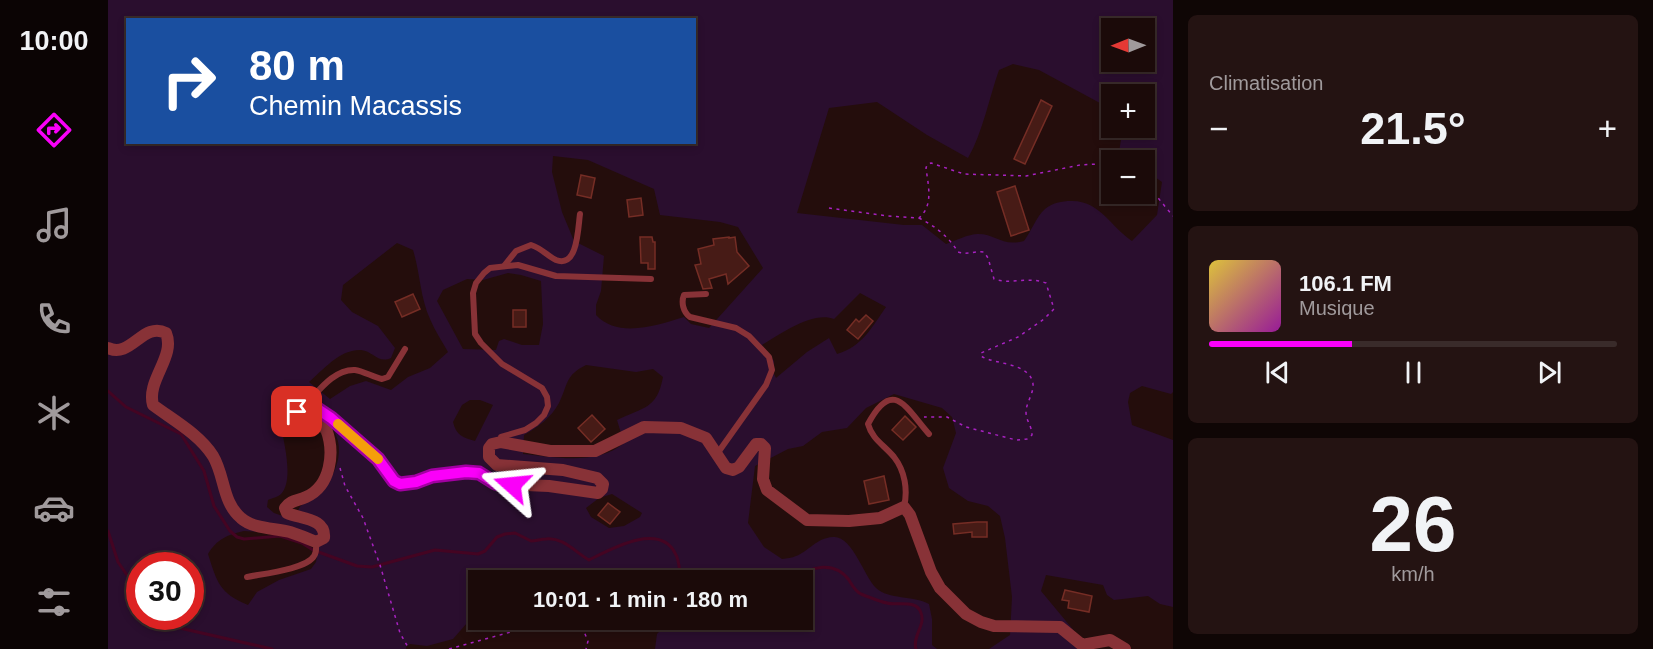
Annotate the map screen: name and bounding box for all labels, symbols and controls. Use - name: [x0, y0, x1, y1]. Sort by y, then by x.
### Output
- north arrow: [1101, 18, 1155, 72]
- map controls: [1101, 18, 1155, 204]
- text: 10:00: [19, 26, 89, 56]
- icon: right: [150, 42, 228, 120]
- text: 80 m: [249, 42, 345, 89]
- text: Climatisation: [1209, 72, 1323, 94]
- button: +: [1101, 84, 1155, 138]
- text: Chemin Macassis: [249, 91, 462, 121]
- text: 21.5°: [1360, 103, 1466, 154]
- icon: directions: [33, 109, 75, 151]
- text: −: [1209, 110, 1228, 147]
- text: +: [1598, 110, 1617, 147]
- button: −: [1101, 150, 1155, 204]
- icon: music: [33, 204, 75, 246]
- text: 106.1 FM: [1299, 271, 1392, 296]
- text: Musique: [1299, 297, 1375, 319]
- icon: phone: [33, 298, 75, 340]
- icon: previous: [1261, 356, 1294, 389]
- icon: pause: [1397, 356, 1430, 389]
- icon: next: [1533, 356, 1566, 389]
- pin: [271, 386, 322, 437]
- icon: climate: [33, 392, 75, 434]
- icon: arrive: [280, 395, 313, 428]
- position arrow: [480, 453, 544, 517]
- text: 26: [1370, 480, 1456, 568]
- icon: car: [33, 487, 75, 529]
- speed limit sign: 30: [126, 552, 204, 630]
- text: km/h: [1391, 563, 1435, 585]
- icon: filters: [33, 581, 75, 623]
- text: 10:01 · 1 min · 180 m: [533, 587, 748, 612]

